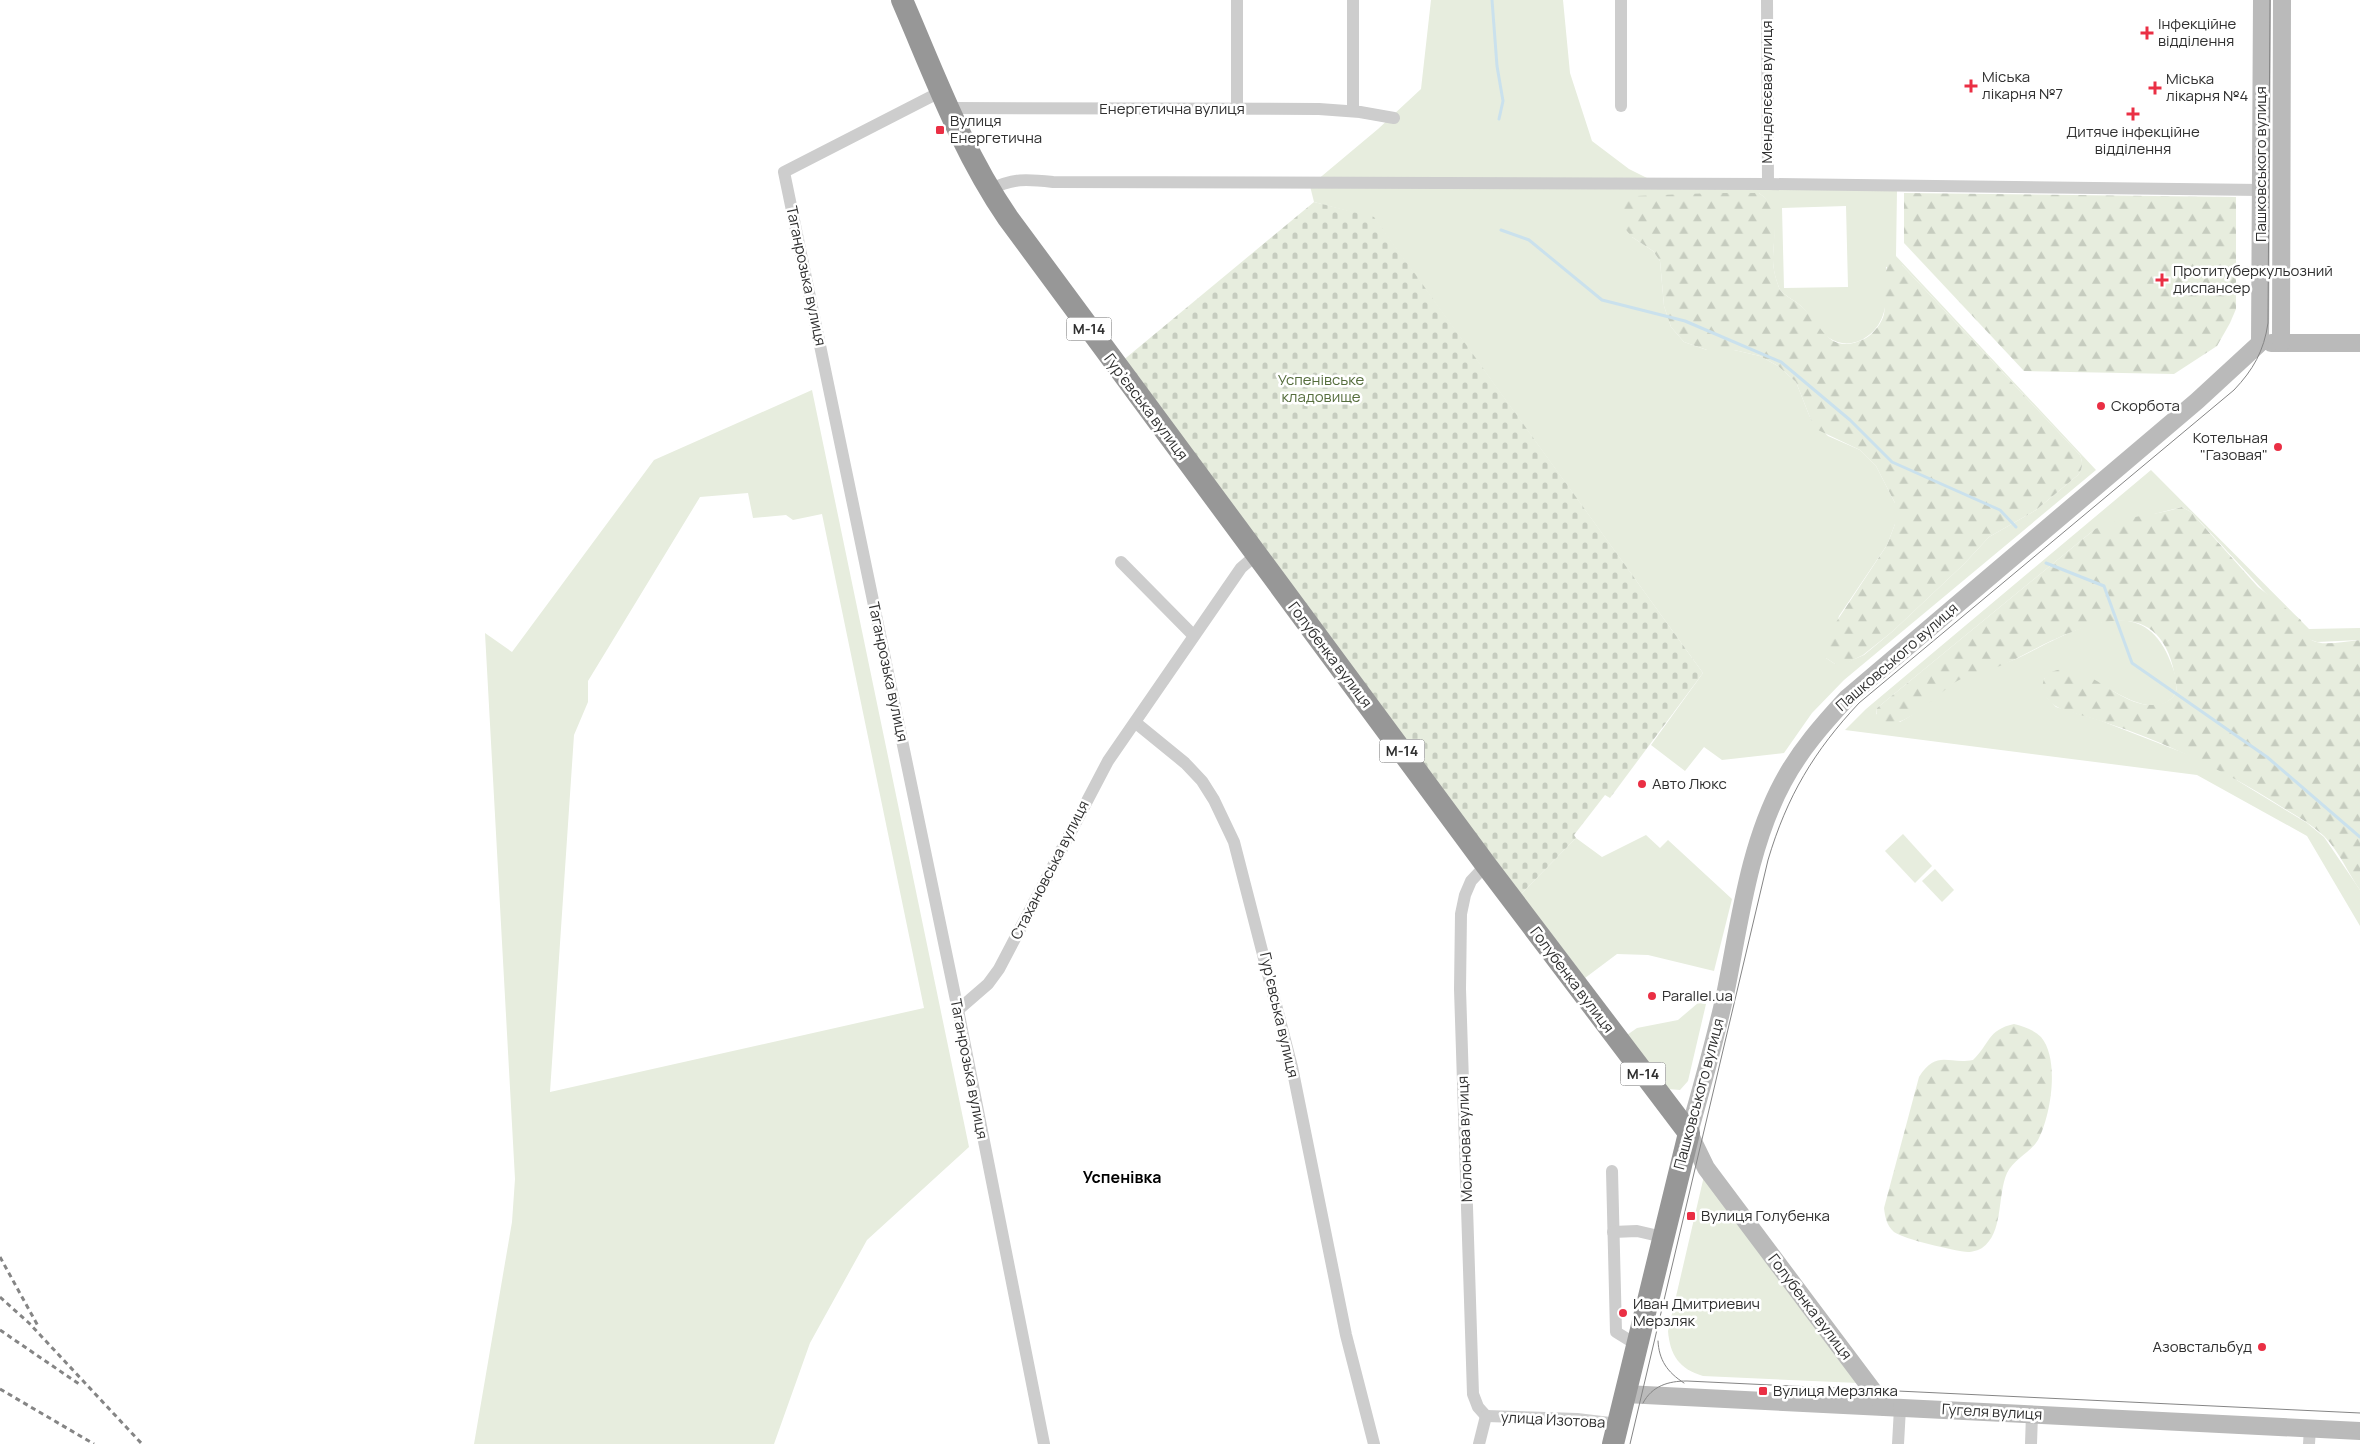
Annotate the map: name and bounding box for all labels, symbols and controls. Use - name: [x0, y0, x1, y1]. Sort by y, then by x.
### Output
- place label: Інфекційне відділення: [2158, 13, 2237, 51]
- street label: Менделєєва вулиця: [1756, 21, 1777, 163]
- marker: Інфекційне відділення: [2140, 26, 2154, 40]
- place label: Міська лікарня №7: [1982, 66, 2063, 104]
- place label: Міська лікарня №4: [2166, 68, 2249, 106]
- marker: Міська лікарня №7: [1964, 79, 1978, 93]
- marker: Міська лікарня №4: [2148, 81, 2162, 95]
- street label: Пашковського вулиця: [2250, 86, 2271, 242]
- street label: Енергетична вулиця: [1099, 98, 1245, 119]
- marker: Дитяче інфекційне відділення: [2126, 107, 2140, 121]
- place label: Вулиця Енергетична: [950, 110, 1042, 148]
- place label: Дитяче інфекційне відділення: [2066, 121, 2200, 159]
- marker: Вулиця Енергетична: [934, 124, 946, 136]
- street label: Таганрозька вулиця: [781, 204, 832, 348]
- place label: Протитуберкульозний диспансер: [2173, 260, 2333, 298]
- marker: Протитуберкульозний диспансер: [2155, 273, 2169, 287]
- road number: М-14: [1066, 318, 1112, 340]
- street label: Гур’євська вулиця: [1099, 349, 1193, 464]
- park label: Успенівське кладовище: [1278, 369, 1364, 407]
- place label: Скорбота: [2111, 395, 2180, 416]
- marker: Скорбота: [2095, 400, 2107, 412]
- place label: Котельная "Газовая": [2193, 427, 2268, 465]
- marker: Котельная "Газовая": [2272, 441, 2284, 453]
- street label: Голубенка вулиця: [1284, 597, 1377, 712]
- street label: Пашковського вулиця: [1831, 598, 1962, 716]
- street label: Таганрозька вулиця: [863, 600, 914, 744]
- road number: М-14: [1380, 739, 1424, 762]
- place label: Авто Люкс: [1652, 773, 1727, 794]
- marker: Авто Люкс: [1636, 778, 1648, 790]
- street label: Стахановська вулиця: [1005, 797, 1094, 943]
- street label: Голубенка вулиця: [1526, 922, 1619, 1037]
- street label: Гур’євська вулиця: [1255, 950, 1304, 1080]
- place label: Parallel.ua: [1662, 985, 1733, 1006]
- marker: Parallel.ua: [1646, 990, 1658, 1002]
- street label: Таганрозька вулиця: [946, 997, 993, 1141]
- street label: Пашковського вулиця: [1668, 1016, 1729, 1172]
- road number: М-14: [1620, 1062, 1666, 1086]
- street label: Молонова вулиця: [1452, 1075, 1477, 1203]
- district label: Успенівка: [1083, 1166, 1161, 1188]
- place label: Вулиця Голубенка: [1701, 1205, 1830, 1226]
- marker: Вулиця Голубенка: [1685, 1210, 1697, 1222]
- street label: Голубенка вулиця: [1764, 1249, 1857, 1364]
- place label: Иван Дмитриевич Мерзляк: [1633, 1293, 1760, 1331]
- marker: Иван Дмитриевич Мерзляк: [1617, 1307, 1629, 1319]
- place label: Азовстальбуд: [2153, 1336, 2252, 1357]
- marker: Азовстальбуд: [2256, 1341, 2268, 1353]
- place label: Вулиця Мерзляка: [1773, 1380, 1898, 1401]
- marker: Вулиця Мерзляка: [1757, 1385, 1769, 1397]
- street label: Гугеля вулиця: [1941, 1398, 2043, 1425]
- street label: улица Изотова: [1500, 1406, 1606, 1433]

